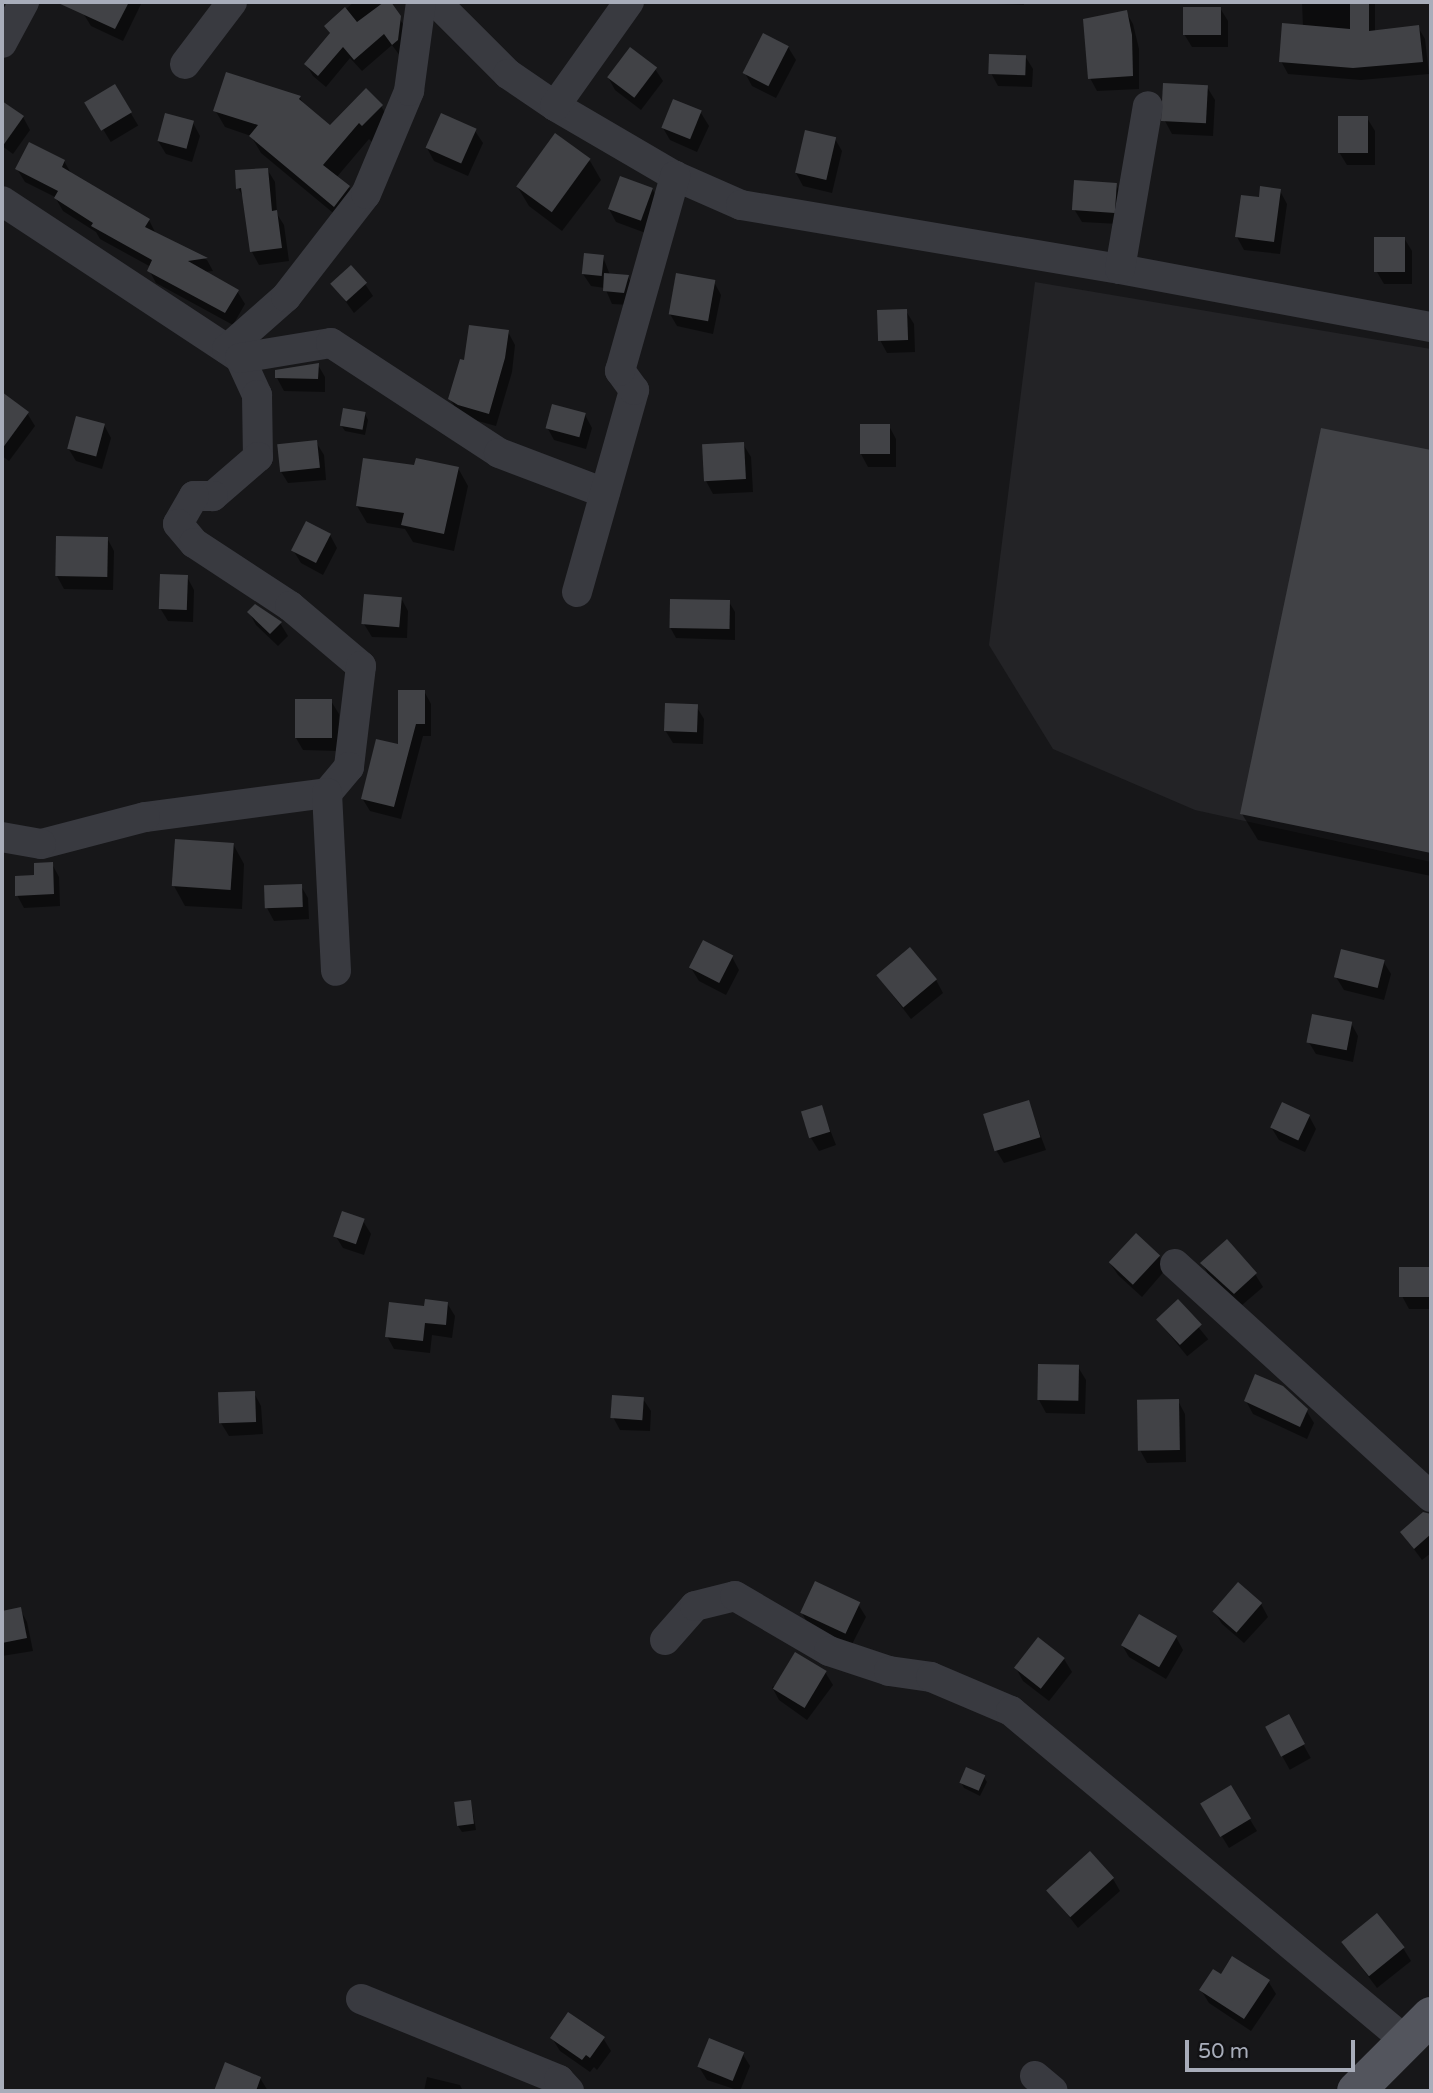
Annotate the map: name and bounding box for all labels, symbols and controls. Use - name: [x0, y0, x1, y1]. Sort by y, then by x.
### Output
- scale bar: [1188, 2026, 1358, 2070]
- text: 50 m: [1198, 2039, 1249, 2064]

